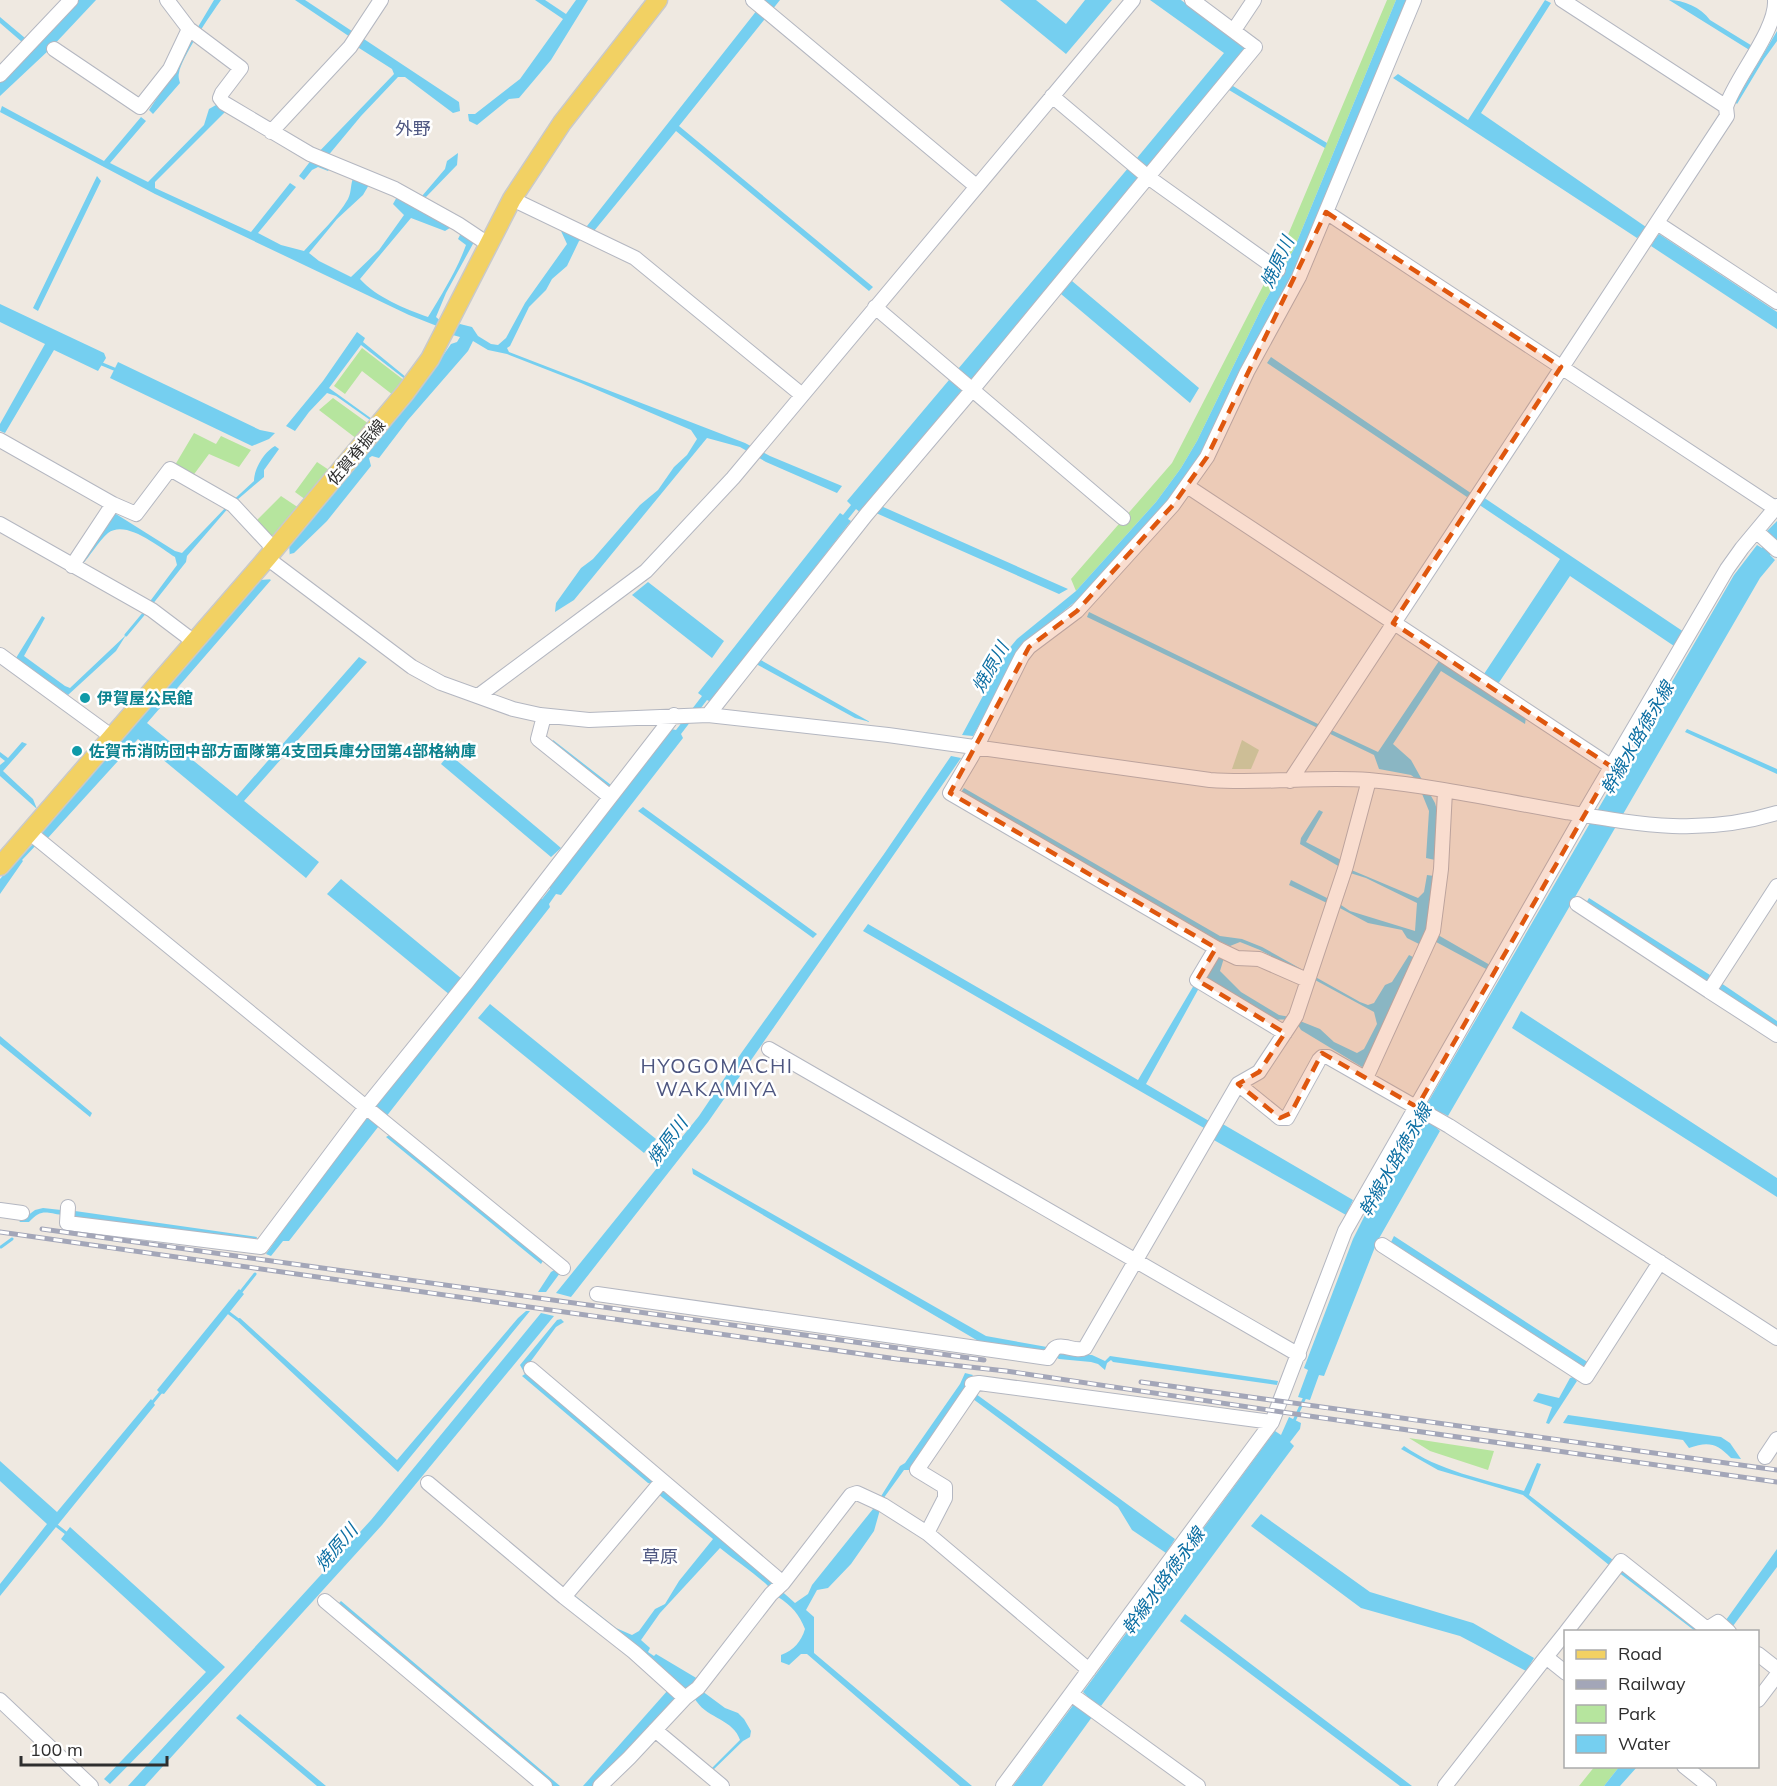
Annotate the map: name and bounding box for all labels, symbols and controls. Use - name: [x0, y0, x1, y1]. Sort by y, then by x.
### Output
- district label: 外野: [395, 117, 431, 140]
- water label: 焼原川: [1255, 231, 1300, 291]
- street label: 佐賀脊振線: [323, 415, 389, 489]
- water label: 焼原川: [967, 636, 1014, 696]
- water label: 幹線水路徳永線: [1596, 676, 1679, 798]
- place label: 伊賀屋公民館: [96, 688, 193, 708]
- marker: 伊賀屋公民館: [78, 691, 92, 705]
- place label: 佐賀市消防団中部方面隊第4支団兵庫分団第4部格納庫: [88, 741, 476, 761]
- marker: 佐賀市消防団中部方面隊第4支団兵庫分団第4部格納庫: [70, 744, 84, 758]
- district label: HYOGOMACHI WAKAMIYA: [641, 1053, 793, 1101]
- water label: 幹線水路徳永線: [1354, 1098, 1437, 1220]
- water label: 焼原川: [642, 1111, 694, 1169]
- water label: 焼原川: [310, 1518, 364, 1575]
- water label: 幹線水路徳永線: [1117, 1522, 1211, 1639]
- district label: 草原: [642, 1545, 678, 1568]
- legend: [1564, 1630, 1759, 1768]
- text: Road: [1618, 1642, 1662, 1665]
- text: Railway: [1618, 1672, 1686, 1695]
- text: Park: [1618, 1702, 1657, 1725]
- scale bar: [21, 1729, 166, 1767]
- text: Water: [1618, 1732, 1671, 1755]
- text: 100 m: [30, 1738, 83, 1761]

